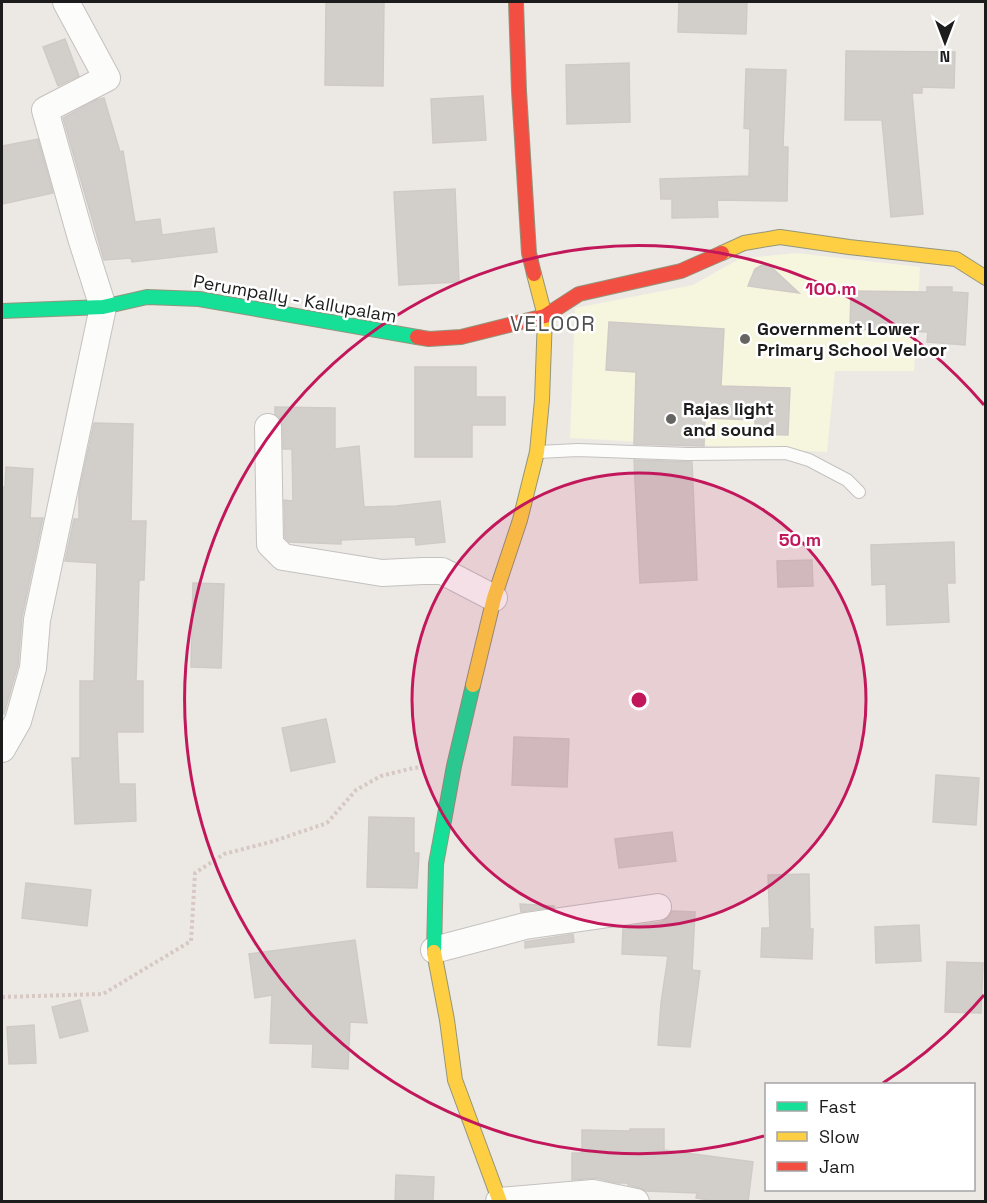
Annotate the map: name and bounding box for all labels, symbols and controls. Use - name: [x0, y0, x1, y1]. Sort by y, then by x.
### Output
- north arrow: [915, 12, 975, 72]
- text: N: [940, 46, 950, 67]
- street label: Perumpally - Kallupalam: [192, 269, 399, 328]
- text: 100 m: [805, 277, 857, 300]
- district label: VELOOR: [510, 310, 596, 337]
- place label: Government Lower Primary School Veloor: [757, 317, 947, 361]
- marker: Government Lower Primary School Veloor: [738, 332, 752, 346]
- place label: Rajas light and sound: [683, 397, 775, 441]
- marker: Rajas light and sound: [664, 412, 678, 426]
- text: 50 m: [779, 528, 821, 551]
- centre of rings: [629, 690, 649, 710]
- legend: [765, 1083, 975, 1191]
- text: Fast: [819, 1095, 856, 1118]
- text: Slow: [819, 1125, 860, 1148]
- text: Jam: [819, 1155, 855, 1178]

